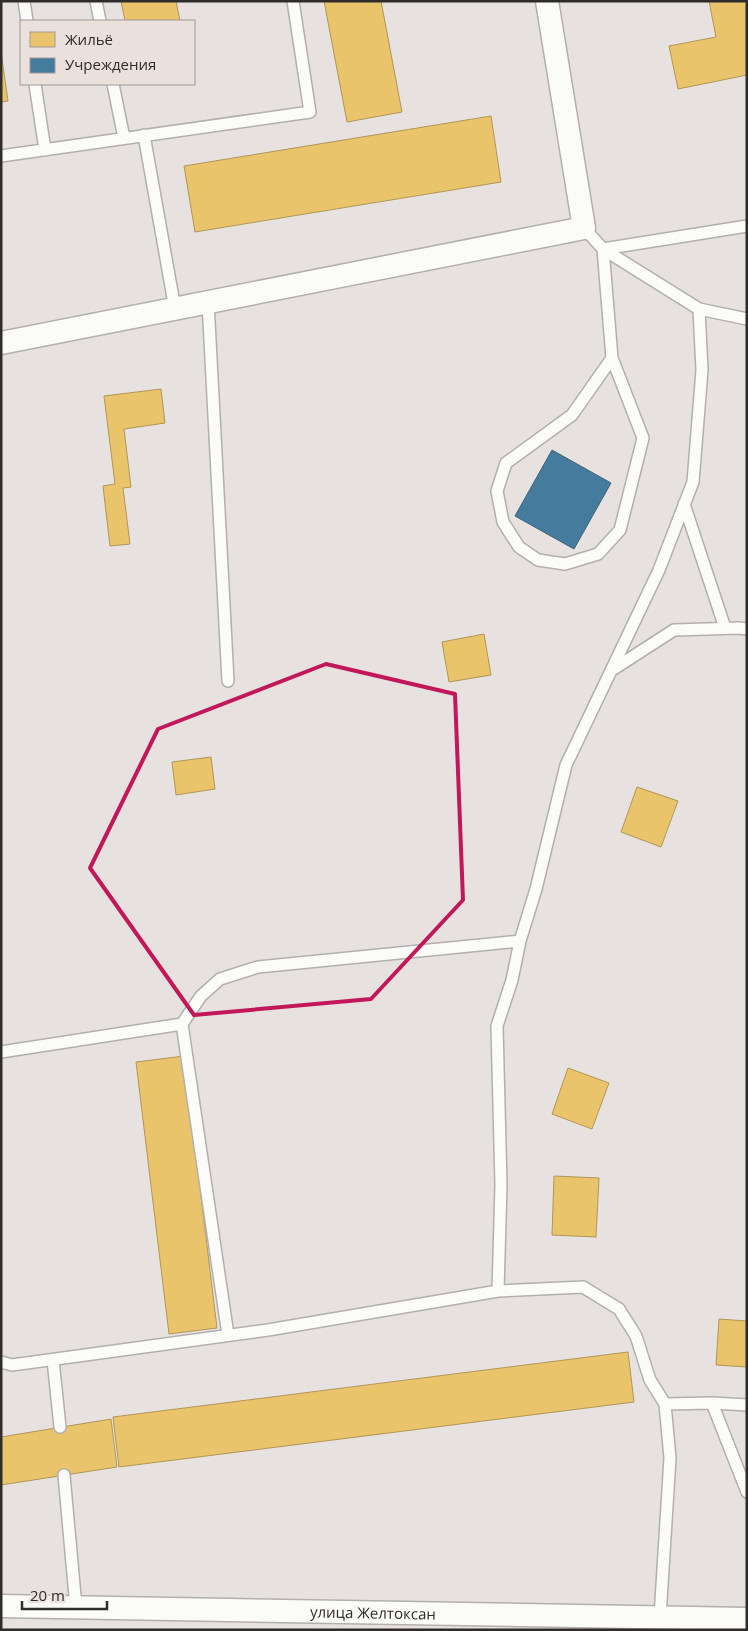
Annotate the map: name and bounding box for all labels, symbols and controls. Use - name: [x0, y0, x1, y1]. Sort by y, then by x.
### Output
- legend: [20, 20, 195, 85]
- text: Жильё: [65, 29, 113, 49]
- text: Учреждения: [65, 54, 156, 74]
- scale bar: [22, 1578, 108, 1610]
- text: 20 m: [30, 1585, 65, 1605]
- street label: улица Желтоксан: [310, 1601, 436, 1624]

